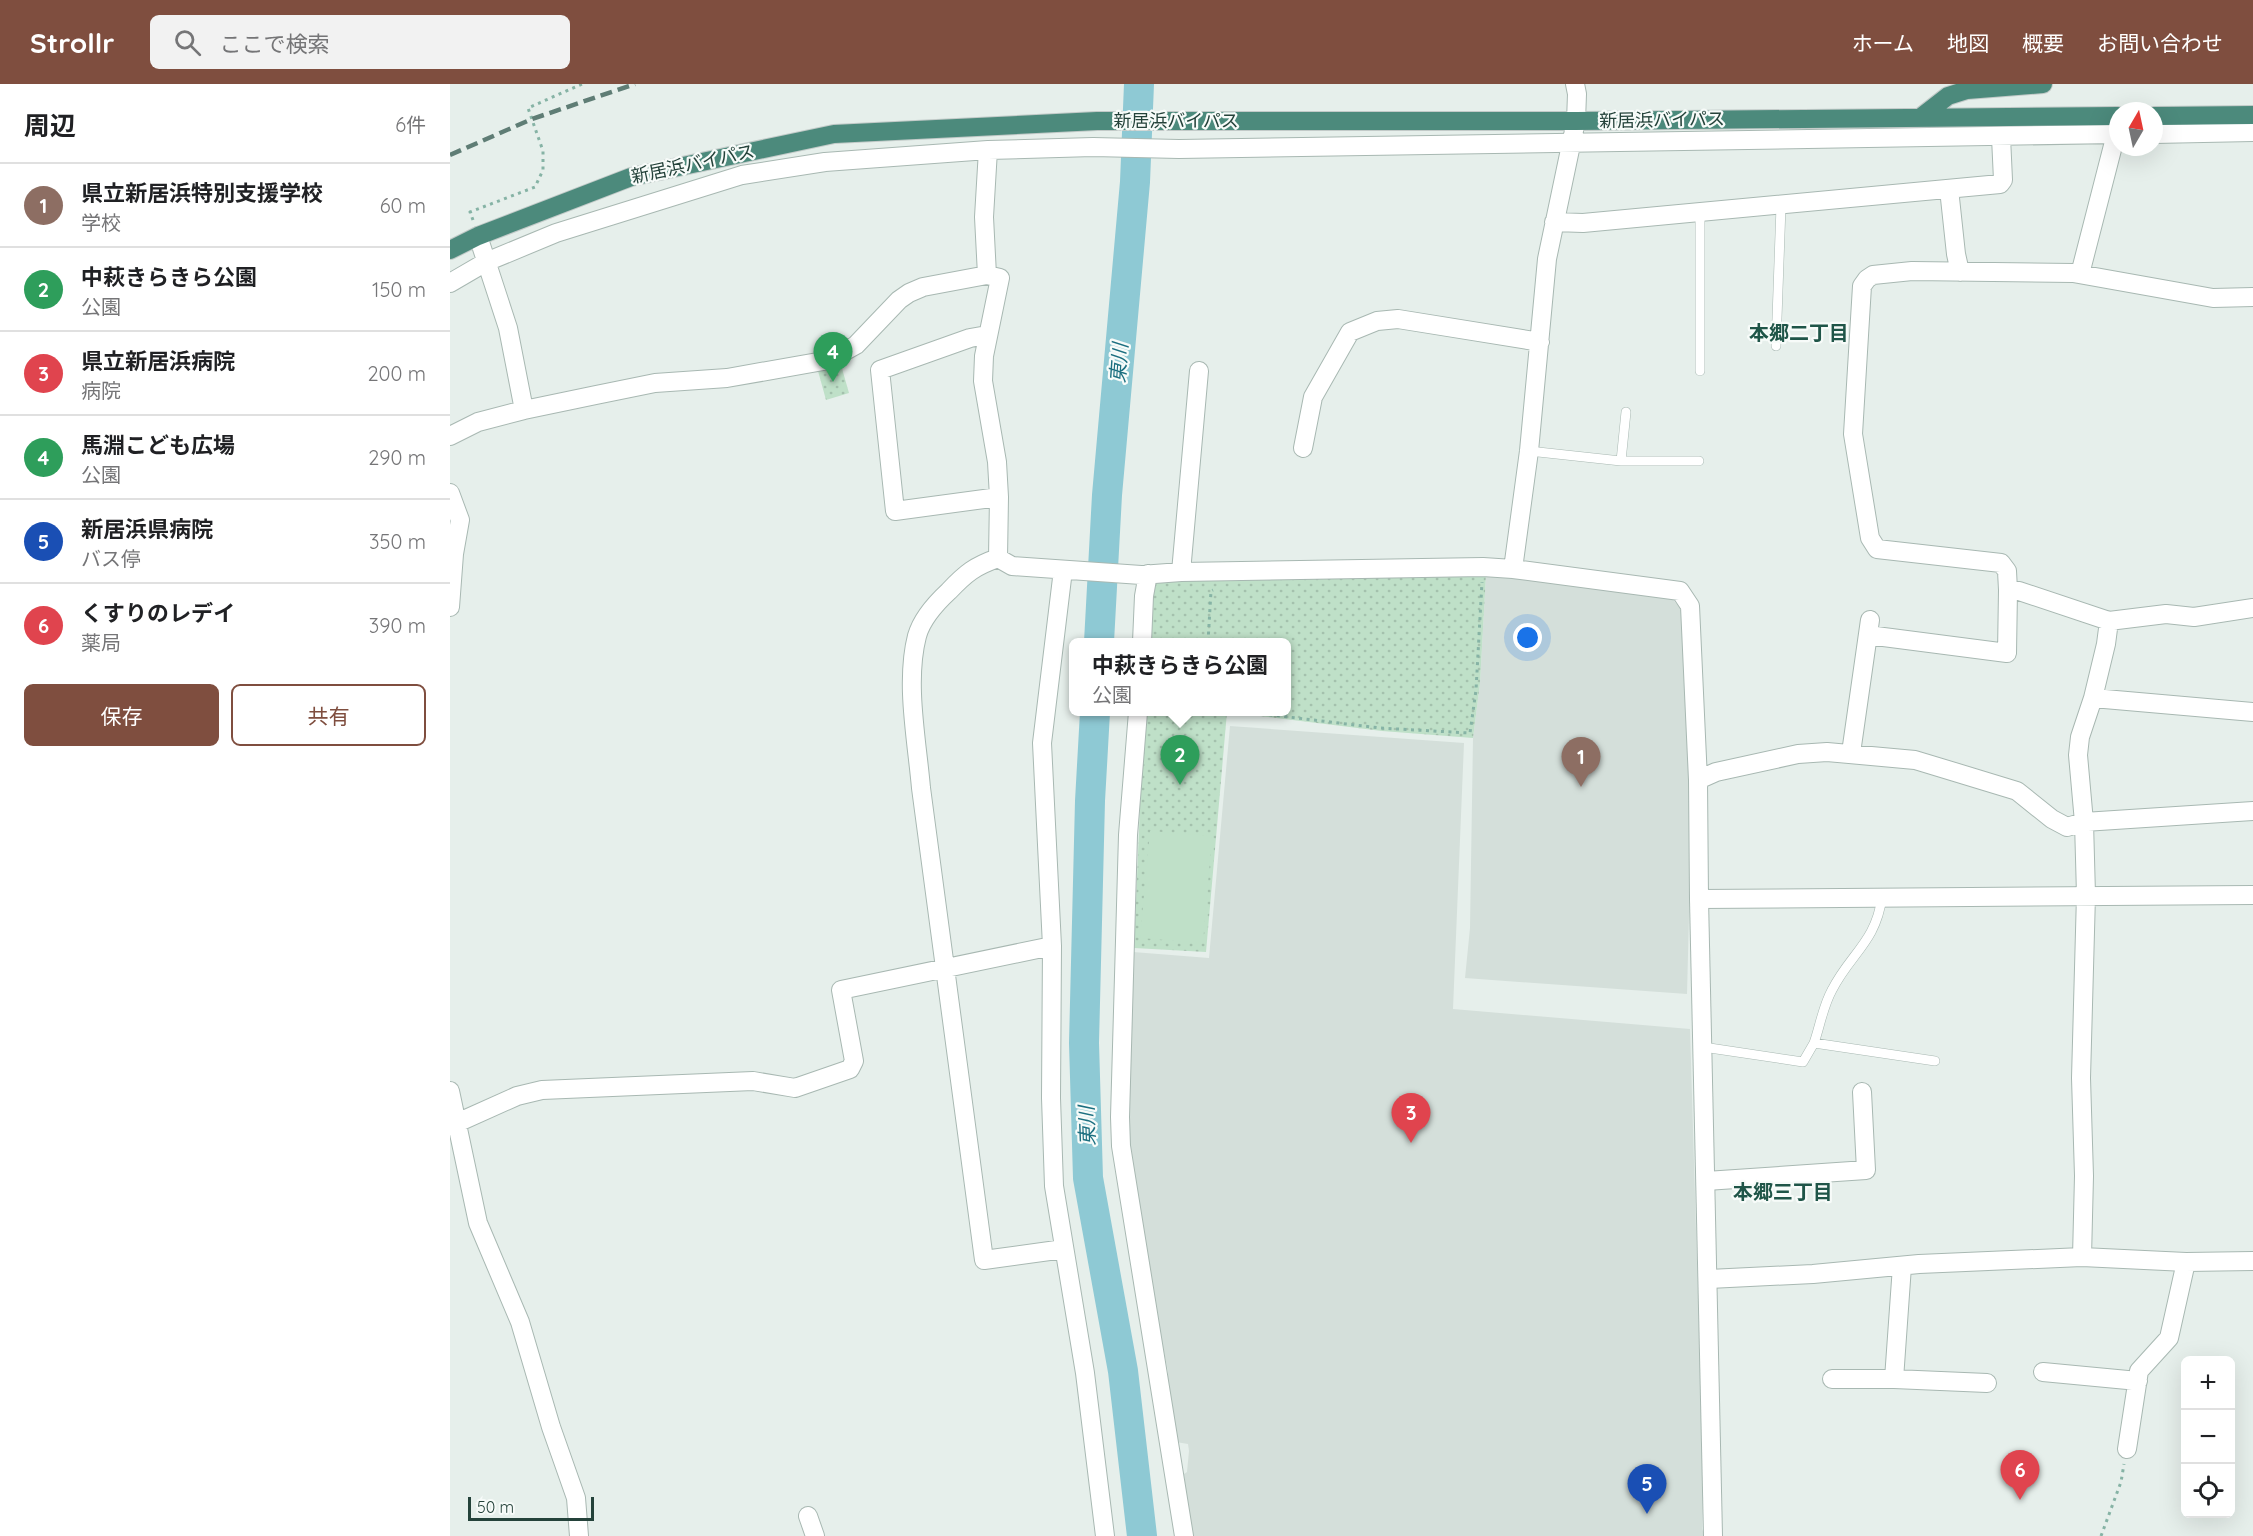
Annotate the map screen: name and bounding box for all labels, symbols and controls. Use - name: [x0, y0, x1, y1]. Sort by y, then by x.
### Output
- search box: [150, 15, 570, 69]
- text: Strollr: [30, 25, 114, 60]
- icon: search: [171, 26, 204, 59]
- text: ここで検索: [219, 30, 329, 58]
- text: ホーム: [1852, 30, 1914, 56]
- text: 地図: [1947, 30, 1989, 56]
- text: 概要: [2022, 30, 2064, 56]
- text: お問い合わせ: [2097, 30, 2223, 56]
- north arrow: [2109, 102, 2163, 156]
- street label: 新居浜バイパス: [1599, 107, 1725, 132]
- text: 周辺: [24, 109, 76, 142]
- street label: 新居浜バイパス: [1113, 109, 1239, 132]
- text: 6件: [395, 112, 426, 137]
- street label: 新居浜バイパス: [629, 139, 757, 188]
- text: 県立新居浜特別支援学校: [81, 179, 323, 207]
- text: 1: [40, 193, 47, 218]
- text: 60 m: [380, 193, 426, 218]
- text: 学校: [81, 210, 121, 235]
- text: 中萩きらきら公園: [81, 263, 257, 291]
- text: 2: [38, 277, 49, 302]
- text: 150 m: [372, 277, 426, 302]
- text: 公園: [81, 294, 121, 319]
- district label: 本郷二丁目: [1749, 320, 1849, 345]
- pin: 4: [814, 332, 853, 382]
- water label: 東川: [1105, 340, 1133, 384]
- text: 県立新居浜病院: [81, 347, 235, 375]
- text: 3: [38, 361, 49, 386]
- text: 200 m: [367, 361, 426, 386]
- text: 病院: [81, 378, 121, 403]
- text: 馬淵こども広場: [81, 431, 235, 459]
- text: 4: [38, 445, 49, 470]
- text: 290 m: [368, 445, 426, 470]
- text: 公園: [81, 462, 121, 487]
- text: 新居浜県病院: [81, 515, 213, 543]
- text: 5: [38, 529, 49, 554]
- text: 350 m: [369, 529, 426, 554]
- text: バス停: [81, 546, 141, 571]
- text: くすりのレデイ: [81, 599, 235, 627]
- text: 6: [38, 613, 49, 638]
- text: 390 m: [369, 613, 426, 638]
- your location: [1513, 623, 1542, 652]
- text: 薬局: [81, 630, 121, 655]
- popup: [1069, 638, 1291, 716]
- text: 中萩きらきら公園: [1092, 651, 1268, 679]
- text: 公園: [1092, 682, 1132, 707]
- button: 保存: [24, 684, 219, 746]
- button: 共有: [231, 684, 426, 746]
- pin: 2: [1160, 736, 1200, 785]
- pin: 1: [1562, 738, 1600, 787]
- pin: 3: [1392, 1094, 1430, 1143]
- water label: 東川: [1073, 1104, 1100, 1146]
- district label: 本郷三丁目: [1733, 1179, 1833, 1204]
- map controls: [2181, 1356, 2235, 1518]
- button: +: [2181, 1356, 2235, 1410]
- button: −: [2181, 1410, 2235, 1464]
- pin: 6: [2000, 1450, 2040, 1500]
- pin: 5: [1628, 1464, 1666, 1514]
- button: locate: [2181, 1464, 2235, 1518]
- scale bar: [468, 1494, 594, 1522]
- text: 50 m: [477, 1497, 514, 1517]

